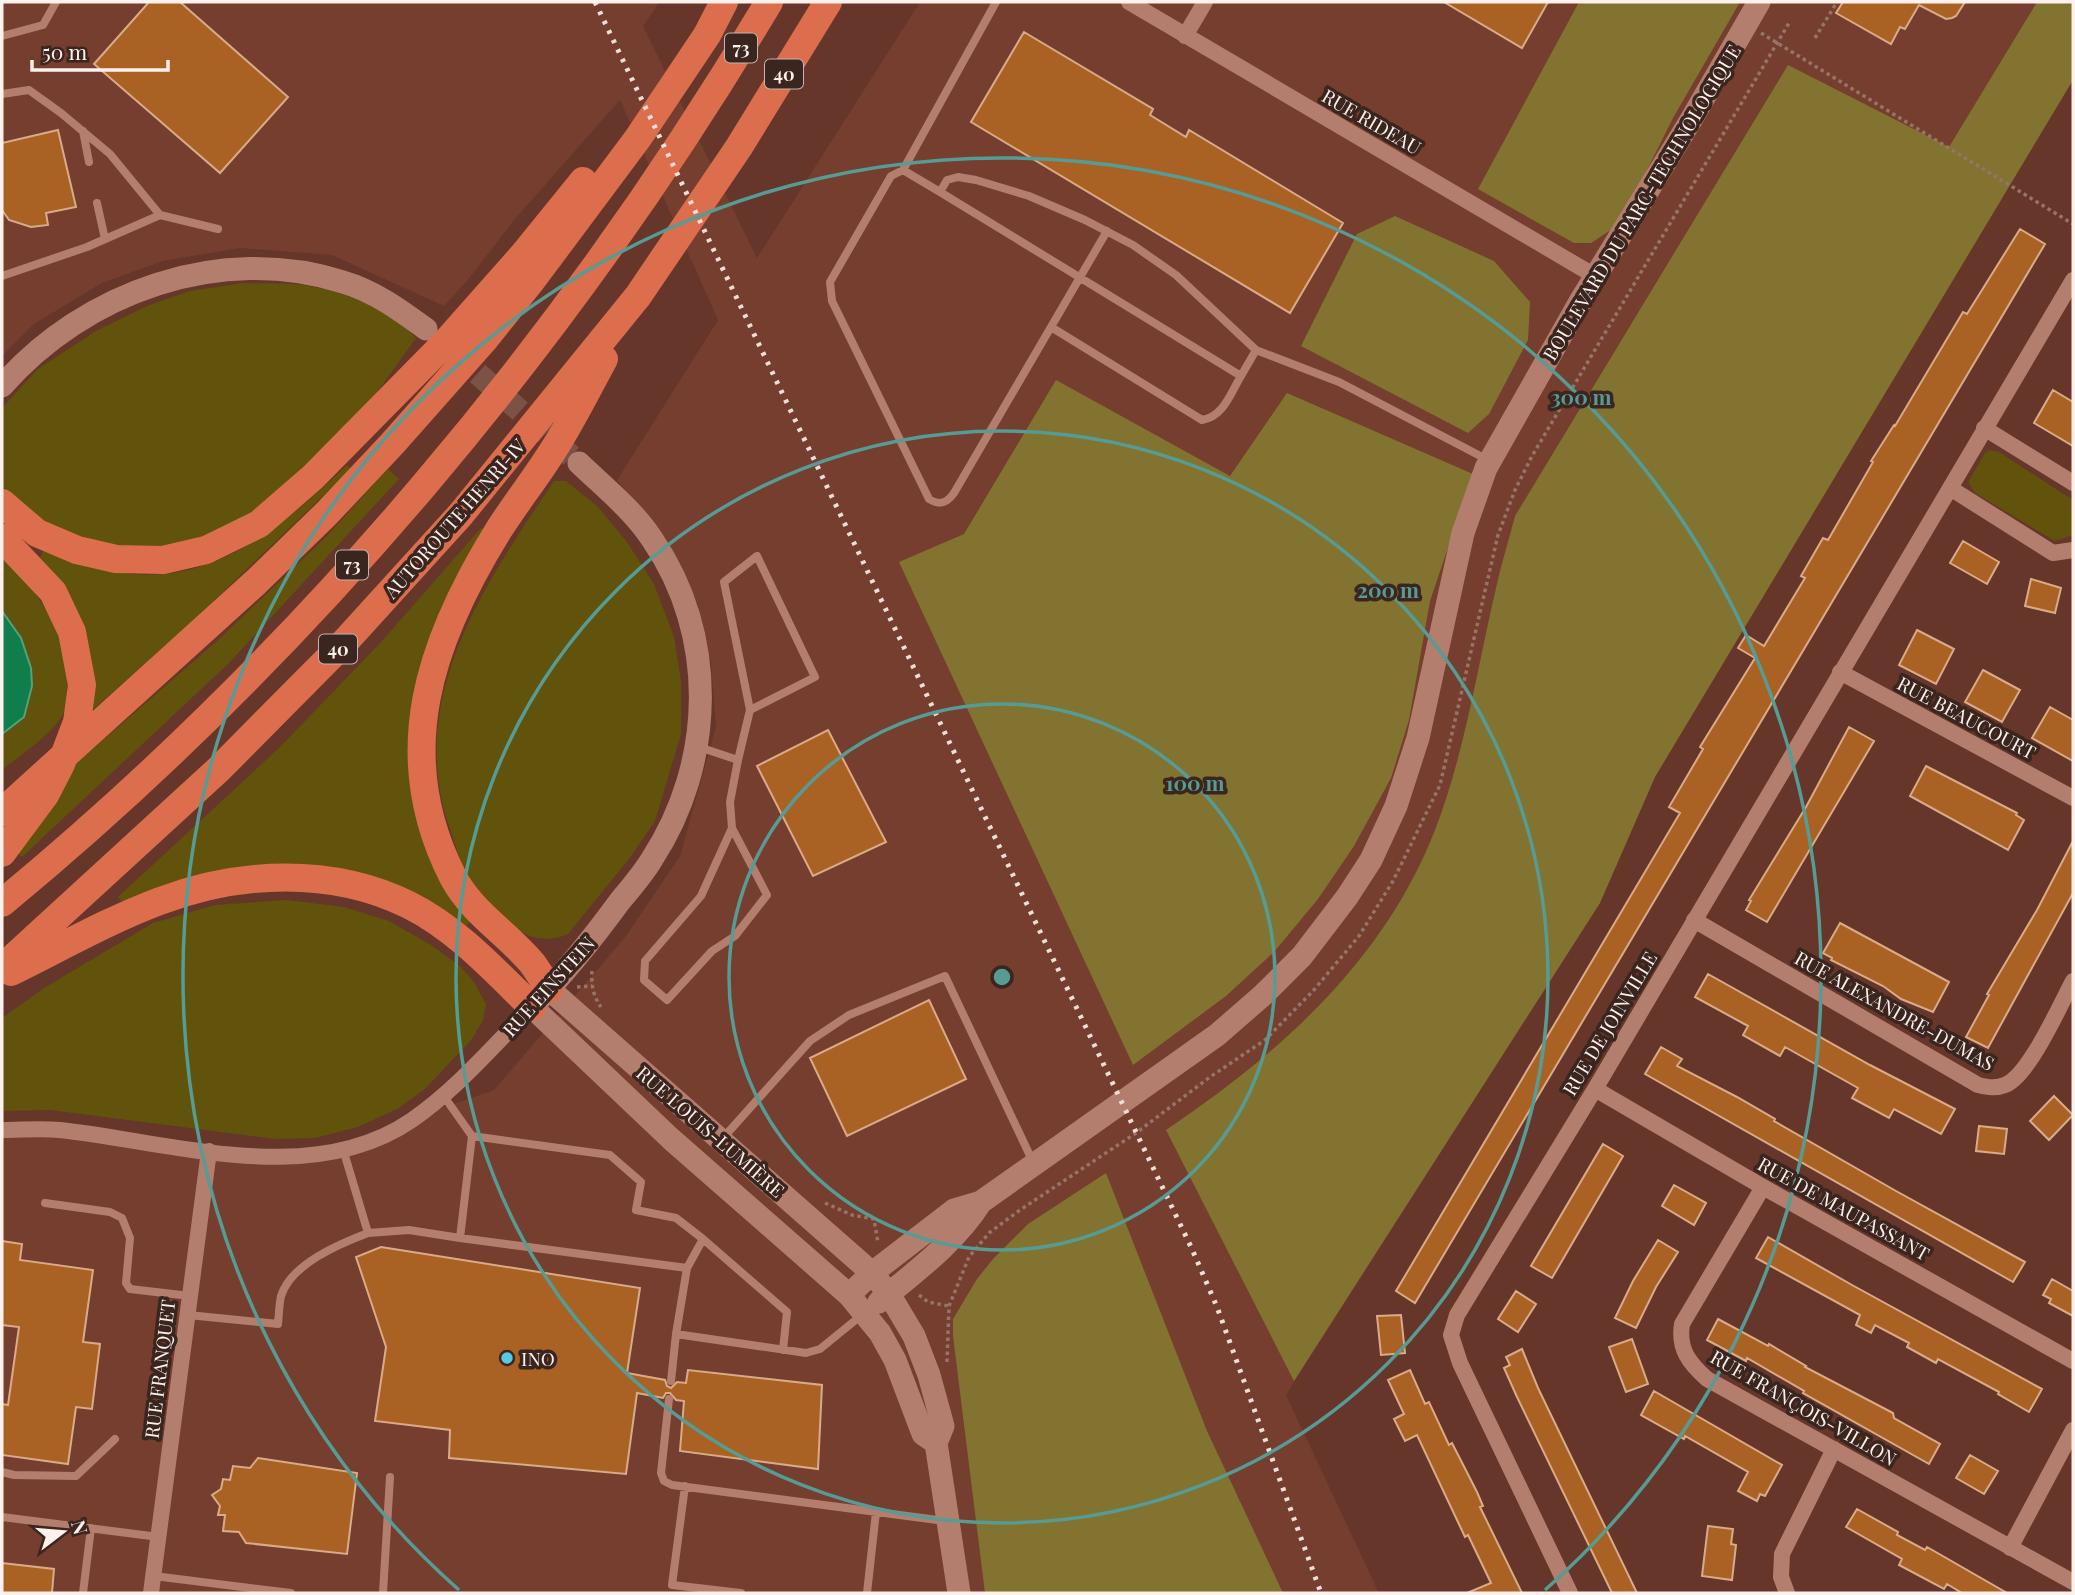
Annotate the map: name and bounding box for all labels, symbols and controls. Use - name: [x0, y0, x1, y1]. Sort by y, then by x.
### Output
- scale bar: [32, 28, 168, 72]
- road number: 73: [725, 33, 757, 62]
- text: 50 m: [42, 37, 88, 65]
- street label: BOULEVARD DU PARC-TECHNOLOGIQUE: [1536, 39, 1746, 365]
- road number: 40: [765, 60, 803, 88]
- street label: RUE RIDEAU: [1318, 82, 1426, 160]
- text: 300 m: [1550, 382, 1612, 410]
- street label: AUTOROUTE HENRI-IV: [377, 432, 531, 604]
- road number: 73: [336, 550, 368, 580]
- text: 200 m: [1357, 575, 1419, 603]
- road number: 40: [319, 634, 357, 664]
- street label: RUE BEAUCOURT: [1893, 669, 2041, 765]
- text: 100 m: [1165, 768, 1225, 796]
- street label: RUE EINSTEIN: [496, 930, 600, 1042]
- street label: RUE ALEXANDRE-DUMAS: [1791, 944, 1999, 1076]
- street label: RUE DE JOINVILLE: [1556, 946, 1662, 1100]
- centre of rings: [990, 965, 1014, 989]
- street label: RUE LOUIS-LUMIÈRE: [631, 1059, 791, 1203]
- street label: RUE DE MAUPASSANT: [1754, 1150, 1935, 1266]
- street label: RUE FRANQUET: [138, 1298, 180, 1440]
- street label: RUE FRANÇOIS-VILLON: [1706, 1343, 1902, 1471]
- place label: INO: [521, 1345, 555, 1371]
- marker: INO: [499, 1350, 515, 1366]
- north arrow: [28, 1497, 98, 1567]
- text: N: [66, 1517, 95, 1537]

